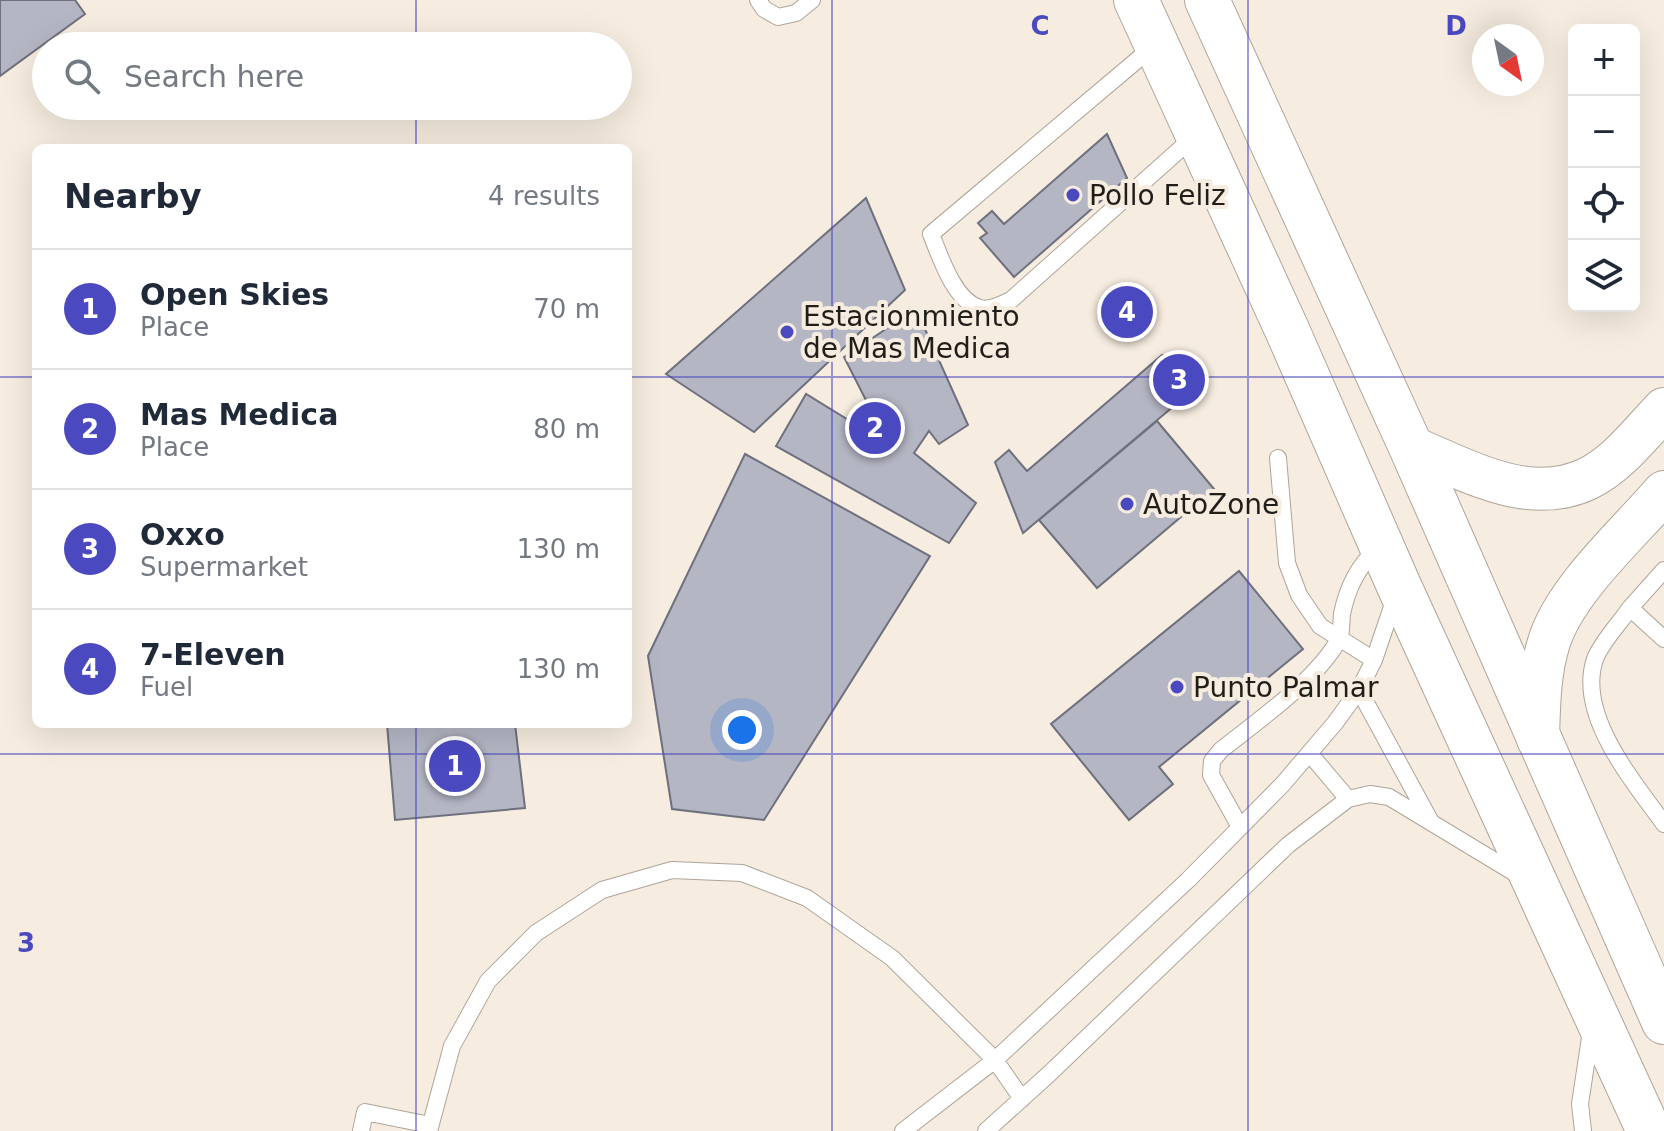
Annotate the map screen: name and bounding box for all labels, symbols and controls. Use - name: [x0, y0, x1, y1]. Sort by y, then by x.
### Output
- text: C: [1030, 11, 1050, 41]
- text: D: [1445, 11, 1467, 41]
- north arrow: [1472, 24, 1544, 96]
- map controls: [1568, 24, 1640, 312]
- button: +: [1568, 24, 1640, 96]
- search box: [32, 32, 632, 120]
- icon: search: [60, 54, 104, 98]
- text: Search here: [124, 59, 304, 94]
- button: −: [1568, 96, 1640, 168]
- button: locate: [1568, 168, 1640, 240]
- text: Nearby: [64, 176, 202, 216]
- place label: Pollo Feliz: [1089, 179, 1226, 212]
- text: 4 results: [488, 181, 600, 211]
- marker: Pollo Feliz: [1064, 186, 1082, 204]
- button: layers: [1568, 240, 1640, 312]
- text: Open Skies: [140, 277, 329, 312]
- pin: 4: [1101, 282, 1153, 342]
- text: 1: [81, 294, 99, 324]
- text: 70 m: [533, 294, 600, 324]
- place label: Estacionmiento de Mas Medica: [803, 300, 1020, 365]
- text: Place: [140, 312, 209, 342]
- marker: Estacionmiento de Mas Medica: [778, 323, 796, 341]
- pin: 3: [1153, 350, 1205, 410]
- text: Mas Medica: [140, 397, 338, 432]
- pin: 2: [849, 398, 901, 458]
- text: 2: [81, 414, 99, 444]
- text: 80 m: [533, 414, 600, 444]
- text: Place: [140, 432, 209, 462]
- place label: AutoZone: [1143, 488, 1279, 521]
- marker: AutoZone: [1118, 495, 1136, 513]
- text: Oxxo: [140, 517, 225, 552]
- text: 3: [81, 534, 99, 564]
- text: 130 m: [517, 534, 600, 564]
- text: Supermarket: [140, 552, 308, 582]
- text: 7-Eleven: [140, 637, 286, 672]
- text: 4: [81, 654, 99, 684]
- text: 130 m: [517, 654, 600, 684]
- place label: Punto Palmar: [1193, 671, 1379, 704]
- text: Fuel: [140, 672, 193, 702]
- marker: Punto Palmar: [1168, 678, 1186, 696]
- your location: [722, 710, 762, 750]
- pin: 1: [429, 736, 481, 796]
- text: 3: [17, 928, 35, 958]

